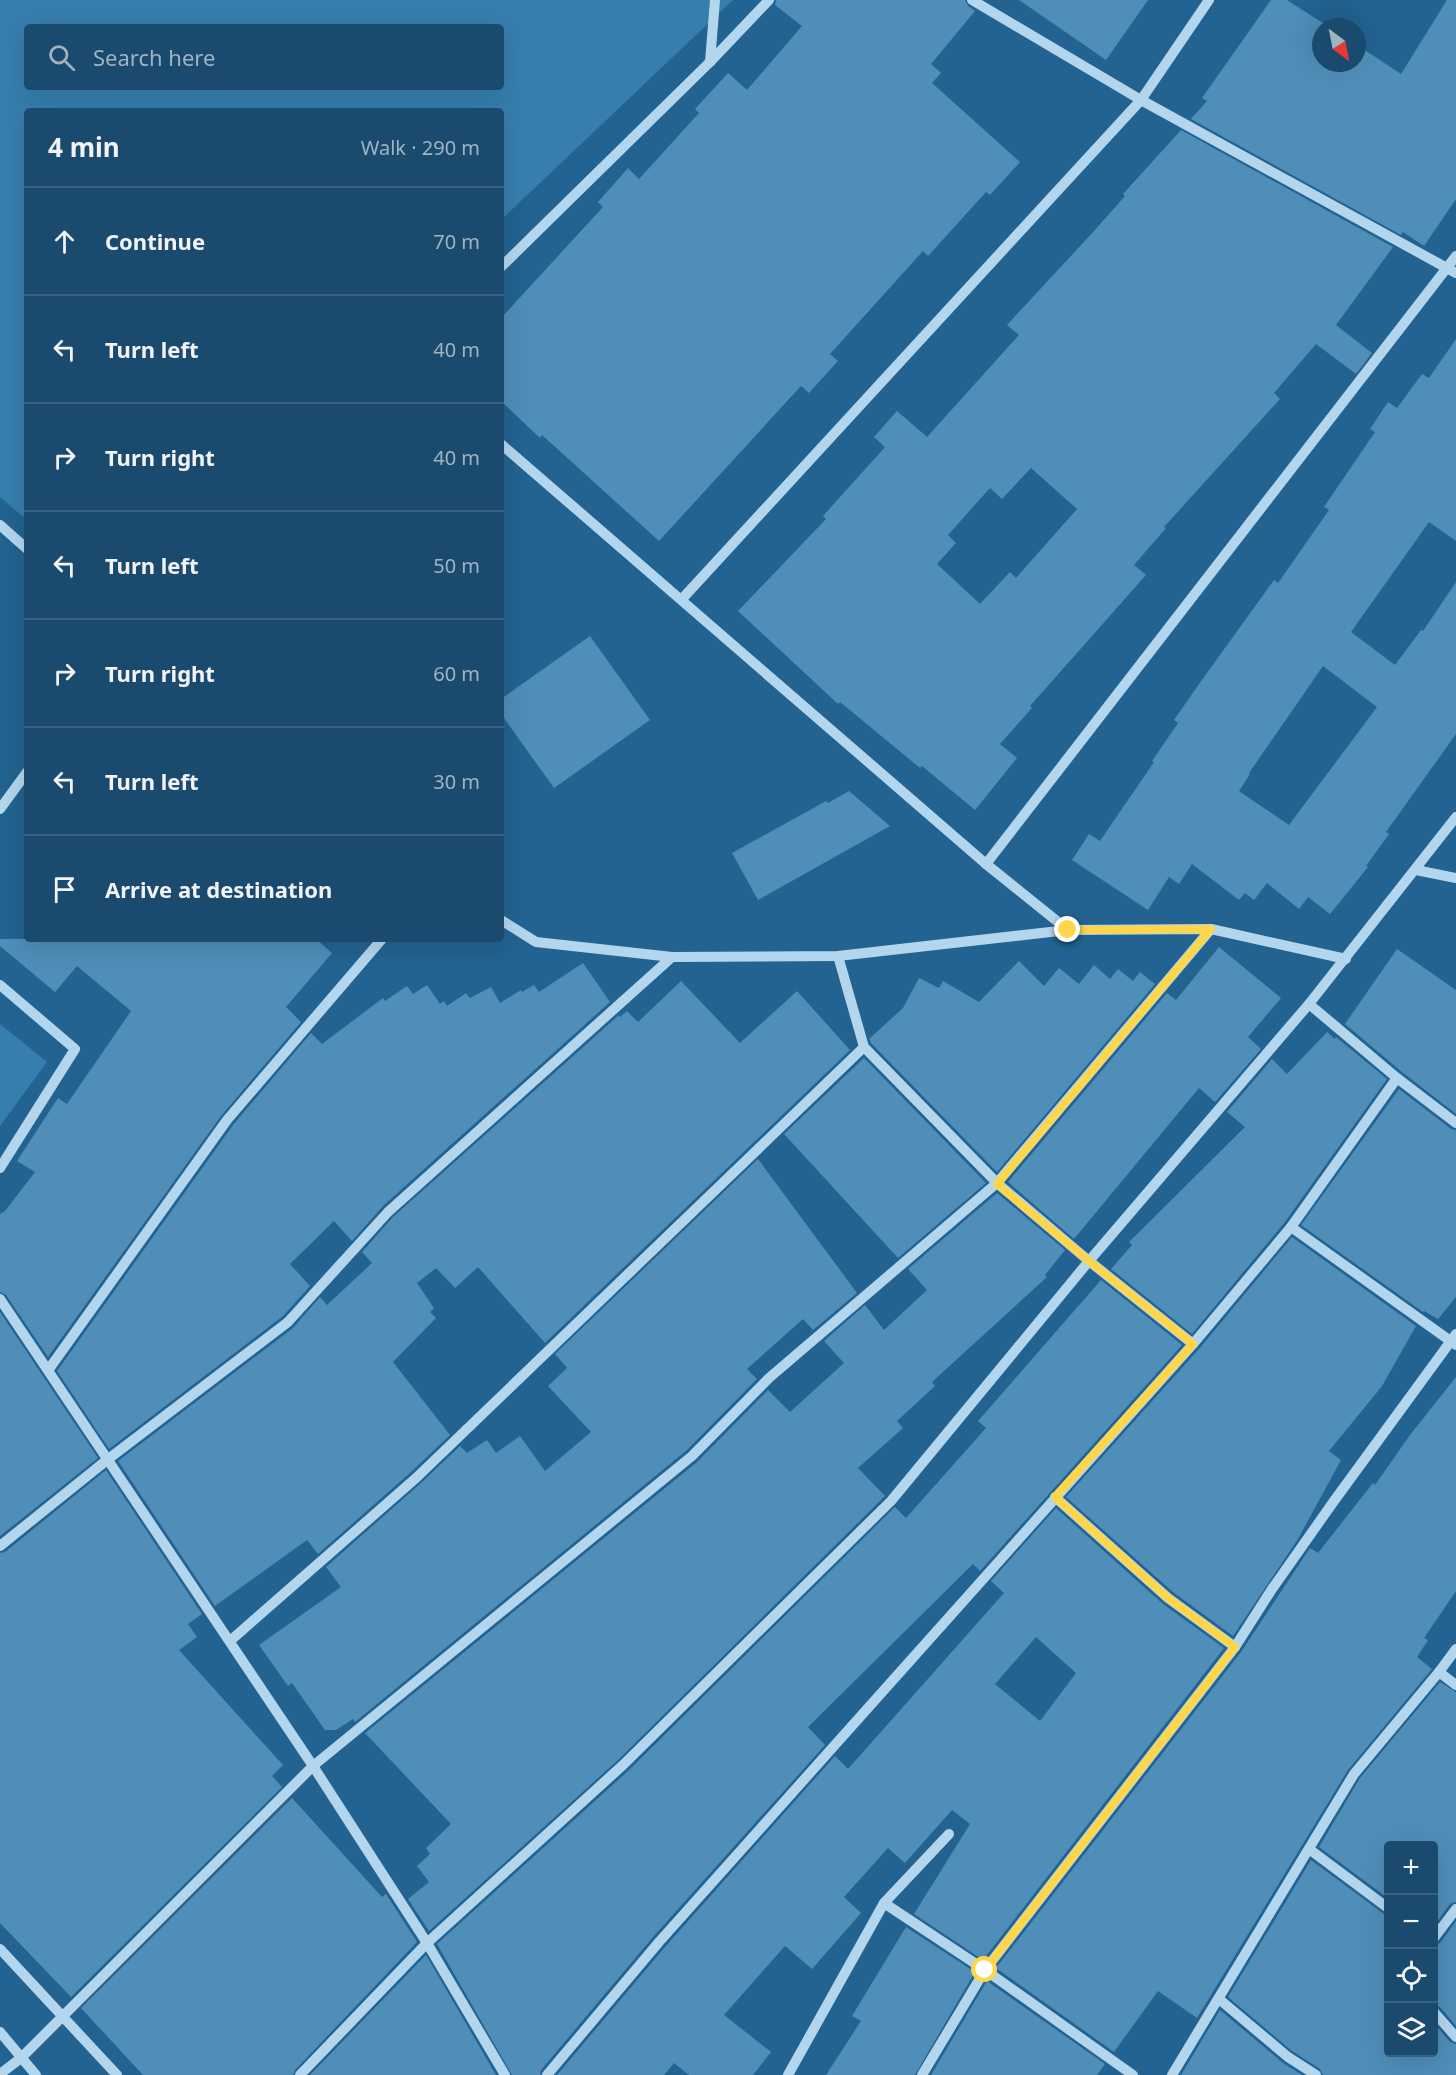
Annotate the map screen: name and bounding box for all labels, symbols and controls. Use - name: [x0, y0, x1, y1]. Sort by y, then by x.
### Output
- north arrow: [1312, 18, 1366, 72]
- search box: [24, 24, 504, 90]
- icon: search: [45, 41, 78, 74]
- text: Search here: [93, 42, 215, 72]
- text: 4 min: [48, 129, 120, 165]
- text: Walk · 290 m: [361, 134, 480, 161]
- icon: ahead: [48, 225, 81, 258]
- text: Continue: [105, 226, 205, 256]
- text: 70 m: [433, 228, 480, 255]
- icon: left: [48, 333, 81, 366]
- text: Turn left: [105, 334, 199, 364]
- text: 40 m: [433, 336, 480, 363]
- icon: right: [48, 441, 81, 474]
- text: Turn right: [105, 442, 215, 472]
- text: 40 m: [433, 444, 480, 471]
- icon: left: [48, 549, 81, 582]
- text: Turn left: [105, 550, 199, 580]
- text: 50 m: [433, 552, 480, 579]
- icon: right: [48, 657, 81, 690]
- text: Turn right: [105, 658, 215, 688]
- text: 60 m: [433, 660, 480, 687]
- icon: left: [48, 765, 81, 798]
- text: Turn left: [105, 766, 199, 796]
- text: 30 m: [433, 768, 480, 795]
- icon: arrive: [48, 873, 81, 906]
- text: Arrive at destination: [105, 874, 332, 904]
- route end: [1054, 916, 1080, 942]
- map controls: [1384, 1841, 1438, 2057]
- button: +: [1384, 1841, 1438, 1895]
- button: −: [1384, 1895, 1438, 1949]
- button: locate: [1384, 1949, 1438, 2003]
- route start: [971, 1956, 997, 1982]
- button: layers: [1384, 2003, 1438, 2057]

